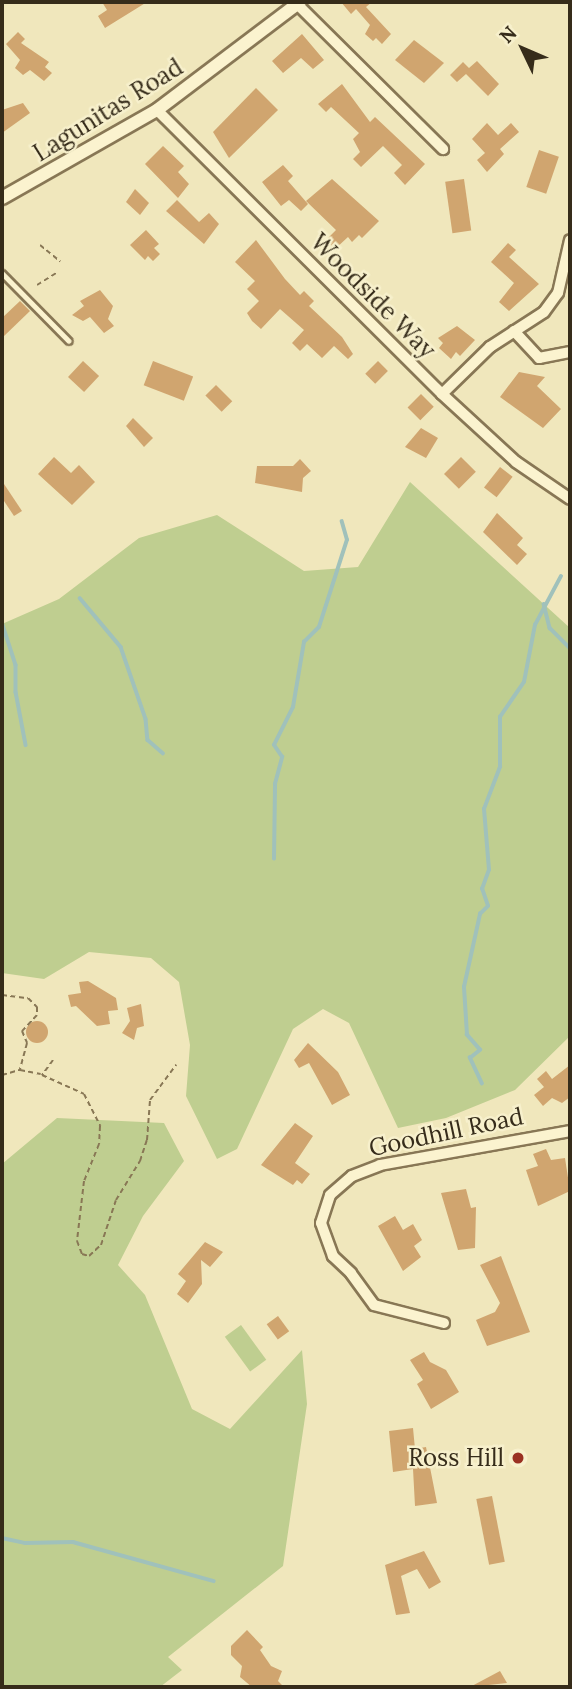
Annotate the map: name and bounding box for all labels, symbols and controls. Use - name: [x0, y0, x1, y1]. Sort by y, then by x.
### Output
- north arrow: [488, 14, 558, 84]
- text: N: [494, 21, 522, 48]
- street label: Lagunitas Road: [28, 53, 188, 167]
- street label: Woodside Way: [305, 228, 441, 364]
- street label: Goodhill Road: [366, 1102, 526, 1162]
- place label: Ross Hill: [408, 1444, 504, 1472]
- marker: Ross Hill: [510, 1450, 526, 1466]

